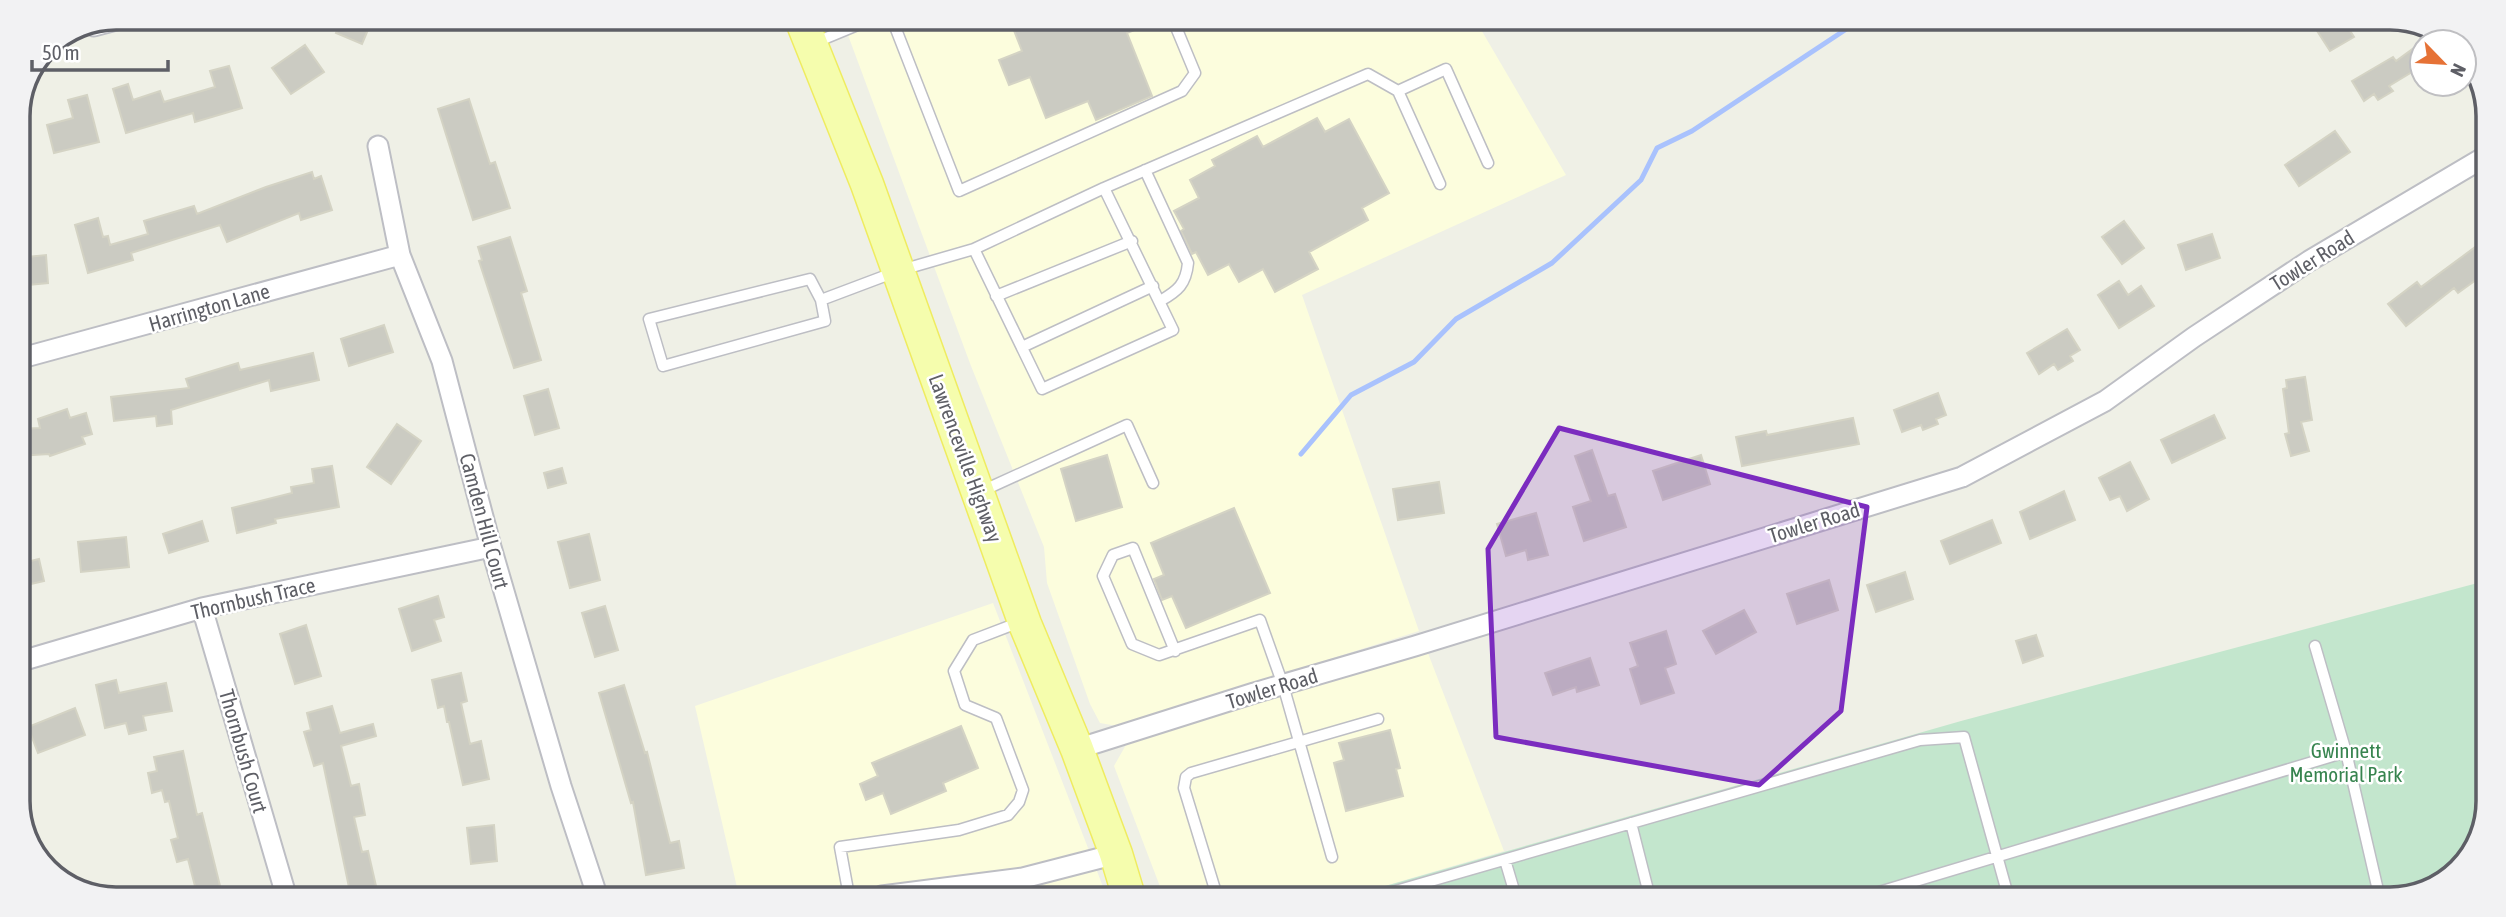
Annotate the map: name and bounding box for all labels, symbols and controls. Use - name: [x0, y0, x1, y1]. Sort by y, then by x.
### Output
- scale bar: [32, 28, 168, 72]
- north arrow: [2408, 28, 2478, 98]
- text: 50 m: [42, 40, 80, 64]
- text: N: [2446, 60, 2471, 80]
- street label: Towler Road: [2266, 225, 2358, 295]
- street label: Harrington Lane: [146, 278, 272, 336]
- street label: Lawrenceville Highway: [924, 371, 1008, 546]
- street label: Camden Hill Court: [455, 451, 515, 591]
- street label: Towler Road: [1765, 497, 1863, 547]
- street label: Thornbush Trace: [189, 572, 317, 624]
- street label: Towler Road: [1223, 663, 1321, 713]
- street label: Thornbush Court: [215, 687, 273, 815]
- park label: Gwinnett Memorial Park: [2290, 738, 2402, 786]

